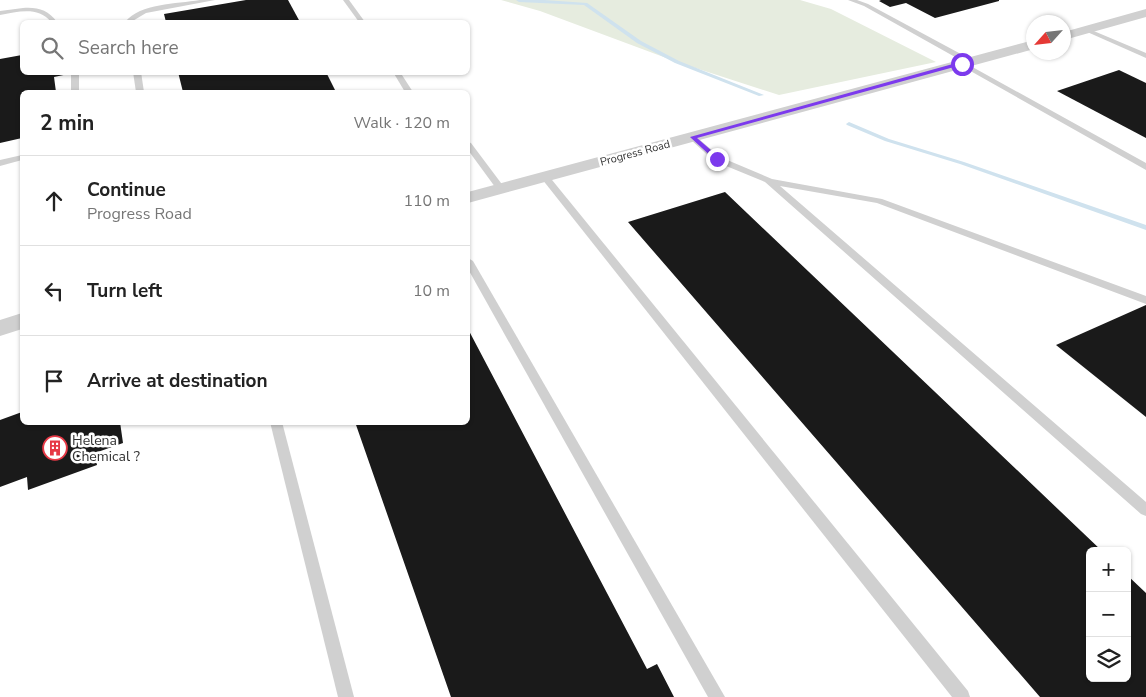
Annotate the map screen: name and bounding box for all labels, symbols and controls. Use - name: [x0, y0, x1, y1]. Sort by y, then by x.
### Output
- north arrow: [1026, 15, 1071, 60]
- search box: [20, 20, 470, 75]
- icon: search: [38, 34, 66, 62]
- text: Search here: [78, 35, 179, 61]
- route start: [951, 53, 974, 76]
- text: 2 min: [40, 109, 94, 137]
- text: Walk · 120 m: [354, 112, 450, 134]
- street label: Progress Road: [598, 136, 672, 170]
- route end: [706, 148, 729, 171]
- text: Continue: [87, 177, 166, 203]
- icon: ahead: [40, 187, 68, 215]
- text: 110 m: [403, 190, 450, 212]
- text: Progress Road: [87, 203, 192, 225]
- icon: left: [40, 277, 68, 305]
- text: Turn left: [87, 278, 162, 304]
- text: 10 m: [413, 280, 450, 302]
- icon: arrive: [40, 367, 68, 395]
- text: Arrive at destination: [87, 368, 268, 394]
- place label: Helena Chemical ?: [72, 431, 140, 466]
- building icon: Helena Chemical ?: [42, 435, 68, 461]
- map controls: [1086, 547, 1131, 682]
- button: +: [1086, 547, 1131, 592]
- button: −: [1086, 592, 1131, 637]
- button: layers: [1086, 637, 1131, 682]

